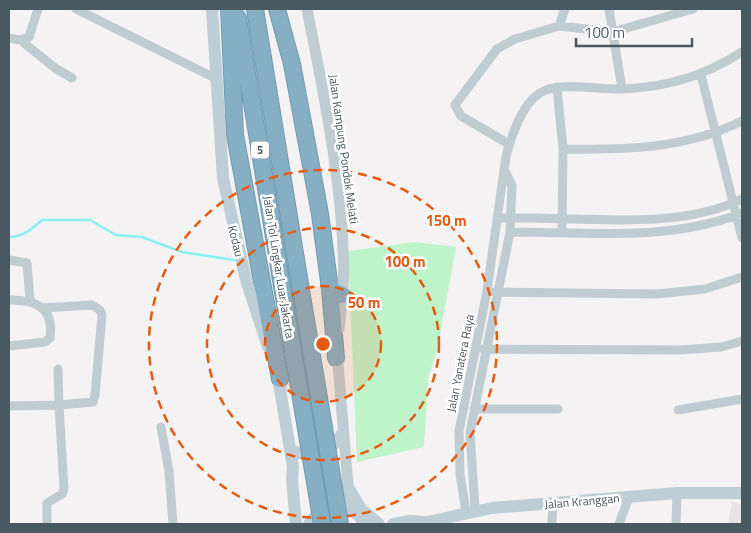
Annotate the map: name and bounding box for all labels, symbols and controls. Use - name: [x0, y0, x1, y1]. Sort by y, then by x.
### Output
- scale bar: [576, 15, 692, 47]
- text: 100 m: [584, 21, 625, 44]
- street label: Jalan Kampung Pondok Melati: [324, 73, 364, 225]
- road number: 5: [251, 142, 269, 158]
- street label: Jalan Tol Lingkar Luar Jakarta: [258, 194, 300, 340]
- text: 150 m: [425, 209, 467, 232]
- street label: Kodau: [223, 223, 249, 259]
- text: 100 m: [384, 250, 426, 273]
- text: 50 m: [348, 291, 380, 314]
- street label: Jalan Yanatera Raya: [441, 312, 479, 414]
- centre of rings: [314, 335, 332, 353]
- street label: Jalan Kranggan: [544, 488, 620, 514]

